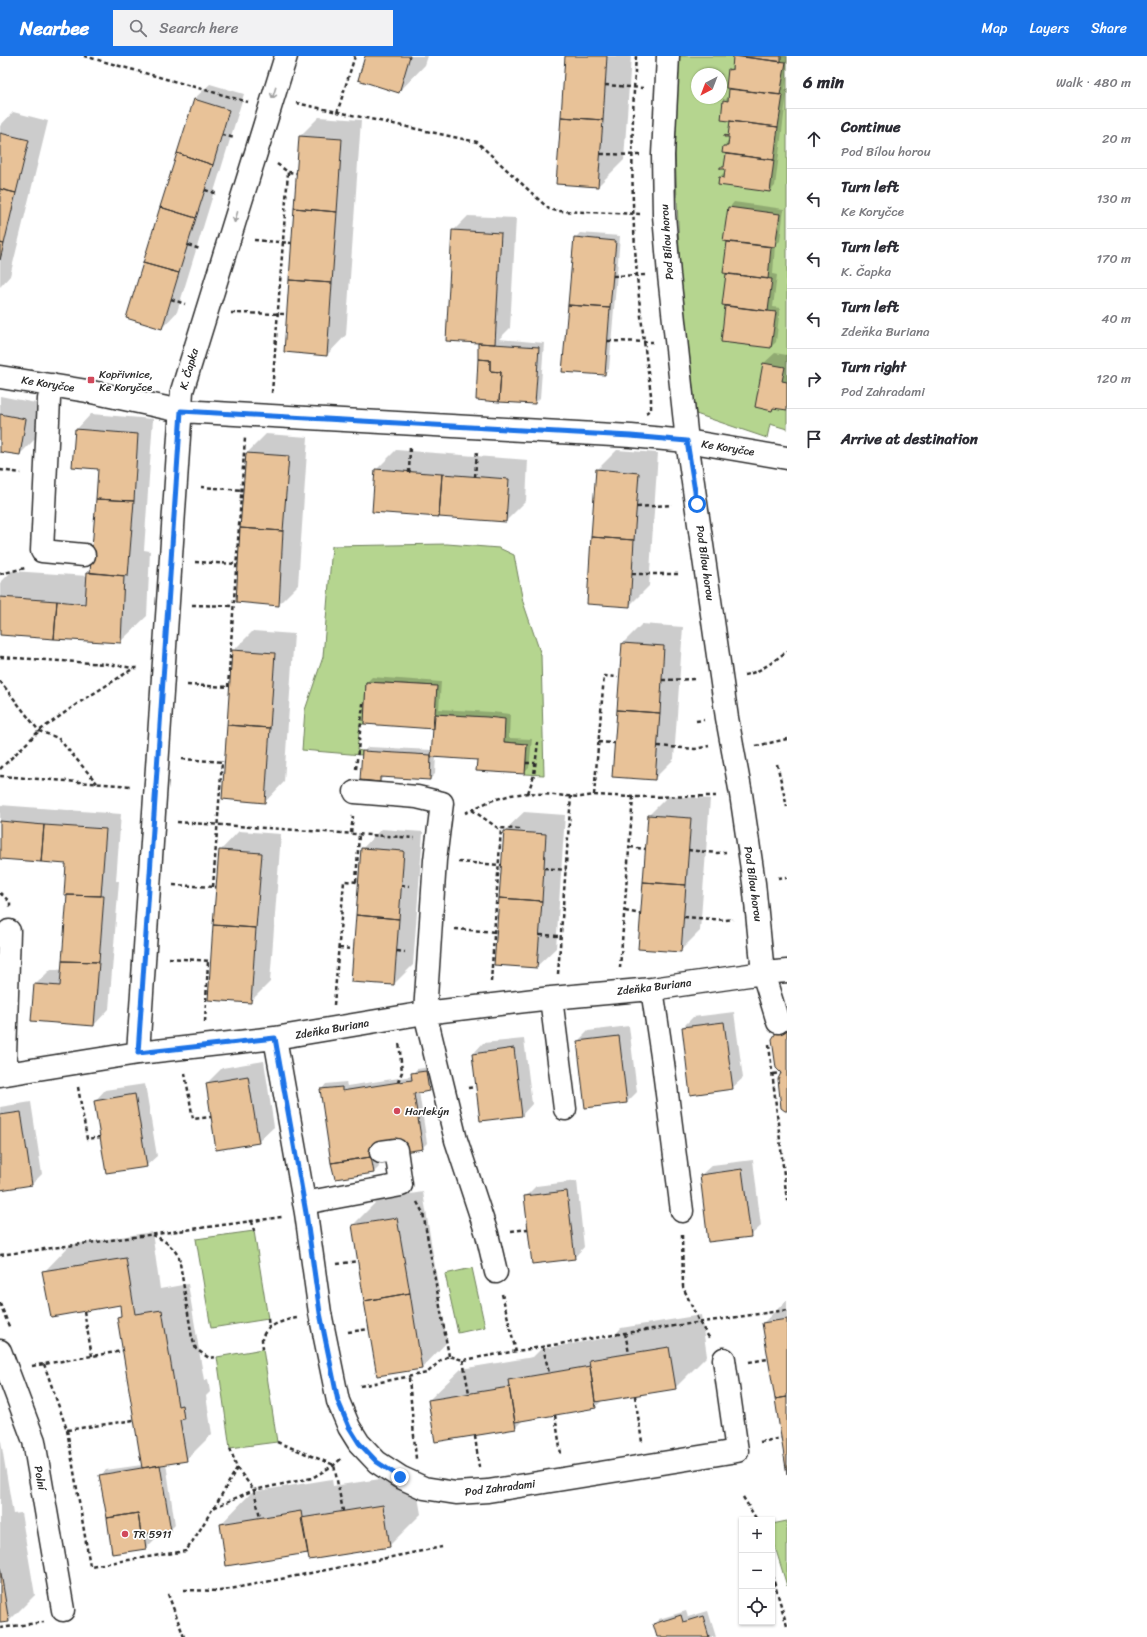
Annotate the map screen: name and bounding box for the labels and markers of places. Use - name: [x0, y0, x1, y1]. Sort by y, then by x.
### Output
- place label: Kopřivnice, Ke Koryčce: [99, 365, 153, 397]
- marker: Kopřivnice, Ke Koryčce: [86, 375, 96, 385]
- place label: Harlekýn: [405, 1102, 449, 1121]
- marker: Harlekýn: [392, 1106, 402, 1116]
- place label: TR 5911: [133, 1525, 172, 1544]
- marker: TR 5911: [120, 1529, 130, 1539]

